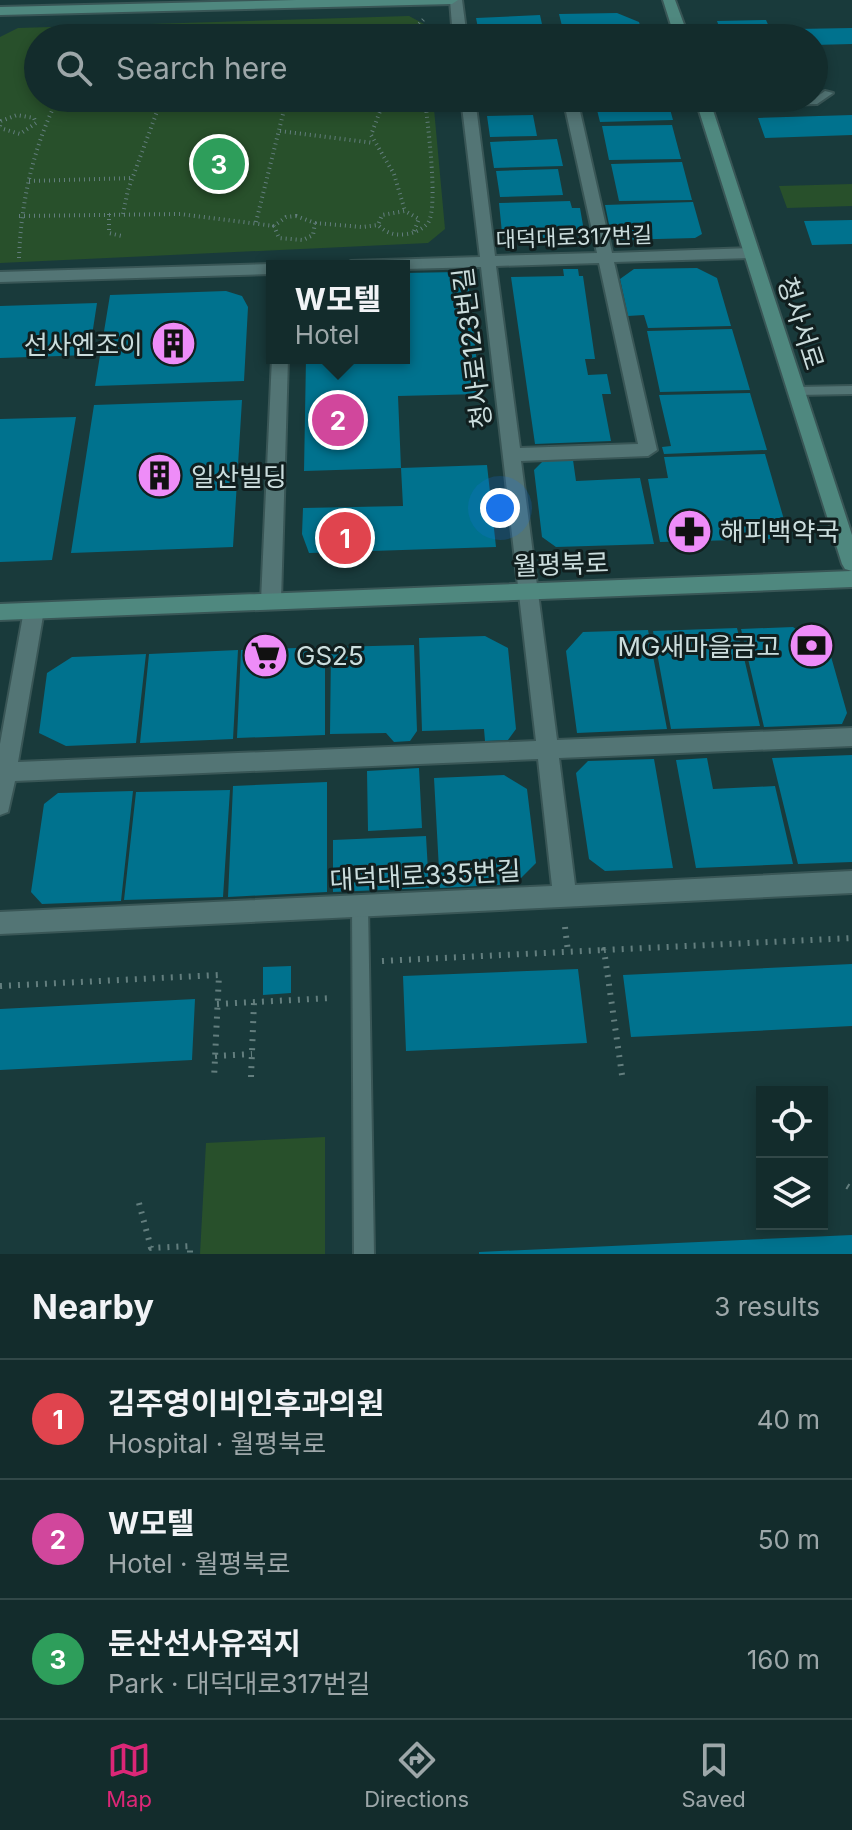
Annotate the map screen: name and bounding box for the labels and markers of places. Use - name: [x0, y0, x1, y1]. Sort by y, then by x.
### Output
- pin: 3: [193, 134, 245, 194]
- building icon: 선사엔조이: [150, 320, 198, 368]
- place label: 선사엔조이: [23, 329, 143, 360]
- pin: 2: [312, 390, 364, 450]
- building icon: 일산빌딩: [136, 452, 184, 500]
- place label: 일산빌딩: [191, 461, 287, 492]
- pharmacy icon: 해피백약국: [665, 507, 713, 555]
- pin: 1: [319, 508, 371, 568]
- place label: 해피백약국: [720, 516, 840, 547]
- bank icon: MG새마을금고: [787, 622, 835, 670]
- supermarket icon: GS25: [241, 631, 289, 679]
- place label: MG새마을금고: [618, 631, 780, 662]
- place label: GS25: [296, 640, 364, 671]

